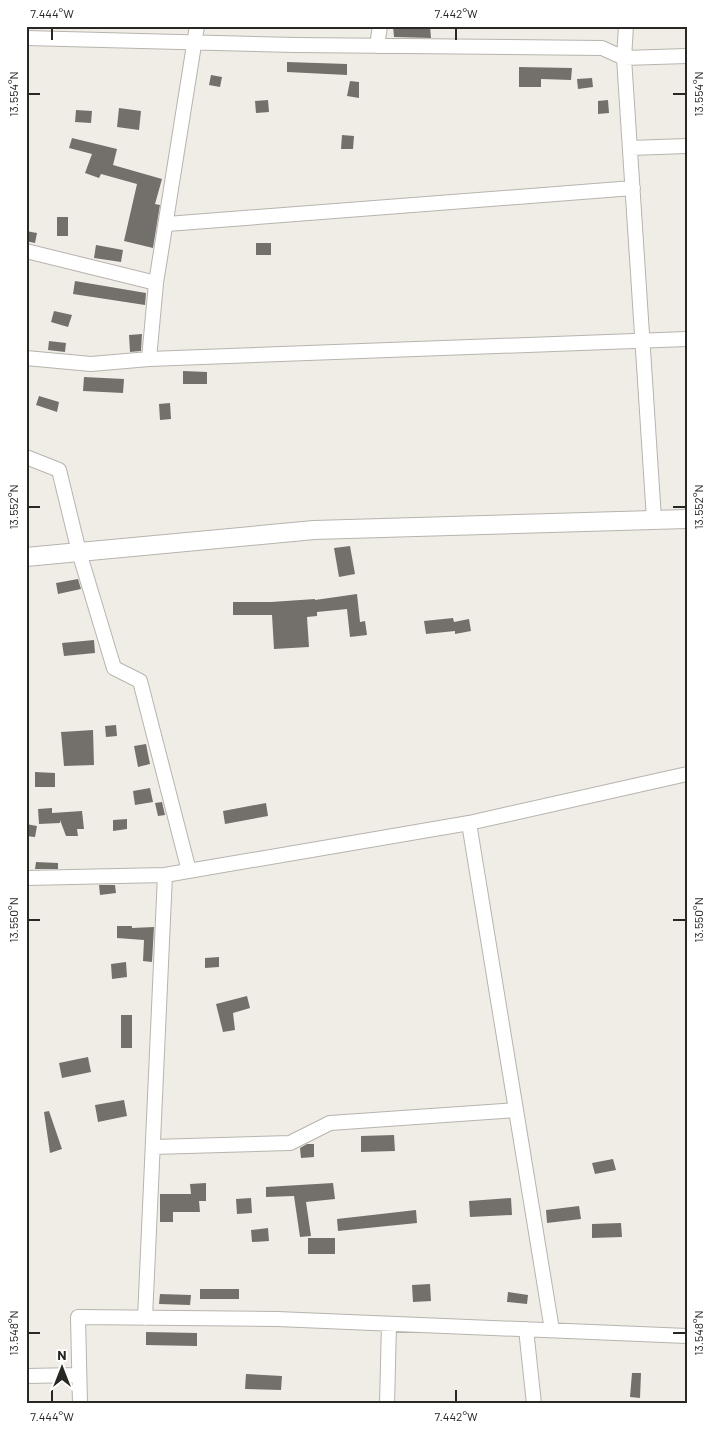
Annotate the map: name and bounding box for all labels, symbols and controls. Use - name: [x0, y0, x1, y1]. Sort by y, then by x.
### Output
- text: 7.444°W: [30, 6, 74, 20]
- text: 7.442°W: [434, 6, 478, 20]
- text: 13.554°N: [6, 71, 20, 117]
- text: 13.554°N: [691, 71, 705, 117]
- text: 13.552°N: [6, 484, 20, 530]
- text: 13.552°N: [691, 484, 705, 530]
- text: 13.550°N: [6, 897, 20, 943]
- text: 13.550°N: [691, 897, 705, 943]
- text: 13.548°N: [6, 1310, 20, 1356]
- text: 13.548°N: [691, 1310, 705, 1356]
- north arrow: [38, 1342, 88, 1392]
- text: N: [57, 1346, 67, 1363]
- text: 7.444°W: [30, 1409, 74, 1423]
- text: 7.442°W: [434, 1409, 478, 1423]

